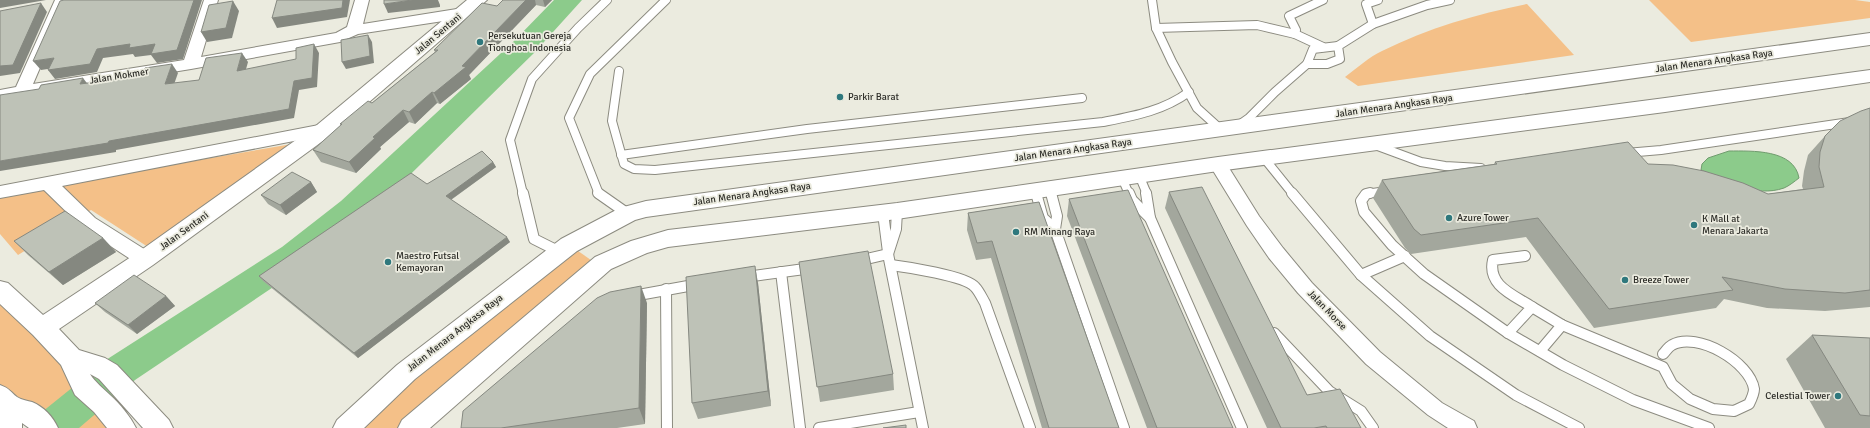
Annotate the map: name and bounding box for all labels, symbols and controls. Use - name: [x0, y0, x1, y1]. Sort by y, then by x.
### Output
- street label: Jalan Sentani: [412, 11, 464, 57]
- place label: Persekutuan Gereja Tionghoa Indonesia: [488, 30, 571, 54]
- marker: Persekutuan Gereja Tionghoa Indonesia: [475, 37, 485, 47]
- street label: Jalan Menara Angkasa Raya: [1654, 47, 1774, 75]
- street label: Jalan Mokmer: [88, 65, 150, 87]
- place label: Parkir Barat: [848, 91, 899, 103]
- marker: Parkir Barat: [835, 92, 845, 102]
- street label: Jalan Menara Angkasa Raya: [1334, 92, 1454, 120]
- street label: Jalan Menara Angkasa Raya: [1013, 136, 1133, 164]
- street label: Jalan Menara Angkasa Raya: [692, 180, 812, 208]
- street label: Jalan Sentani: [157, 209, 211, 253]
- place label: Azure Tower: [1457, 212, 1509, 224]
- marker: Azure Tower: [1444, 213, 1454, 223]
- place label: K Mall at Menara Jakarta: [1702, 213, 1768, 237]
- marker: K Mall at Menara Jakarta: [1689, 220, 1699, 230]
- place label: RM Minang Raya: [1024, 226, 1095, 238]
- marker: RM Minang Raya: [1011, 227, 1021, 237]
- place label: Maestro Futsal Kemayoran: [396, 250, 459, 274]
- marker: Maestro Futsal Kemayoran: [383, 257, 393, 267]
- place label: Breeze Tower: [1633, 274, 1689, 286]
- marker: Breeze Tower: [1620, 275, 1630, 285]
- street label: Jalan Morse: [1305, 287, 1349, 333]
- street label: Jalan Menara Angkasa Raya: [405, 292, 505, 374]
- place label: Celestial Tower: [1765, 390, 1830, 402]
- marker: Celestial Tower: [1833, 391, 1843, 401]

